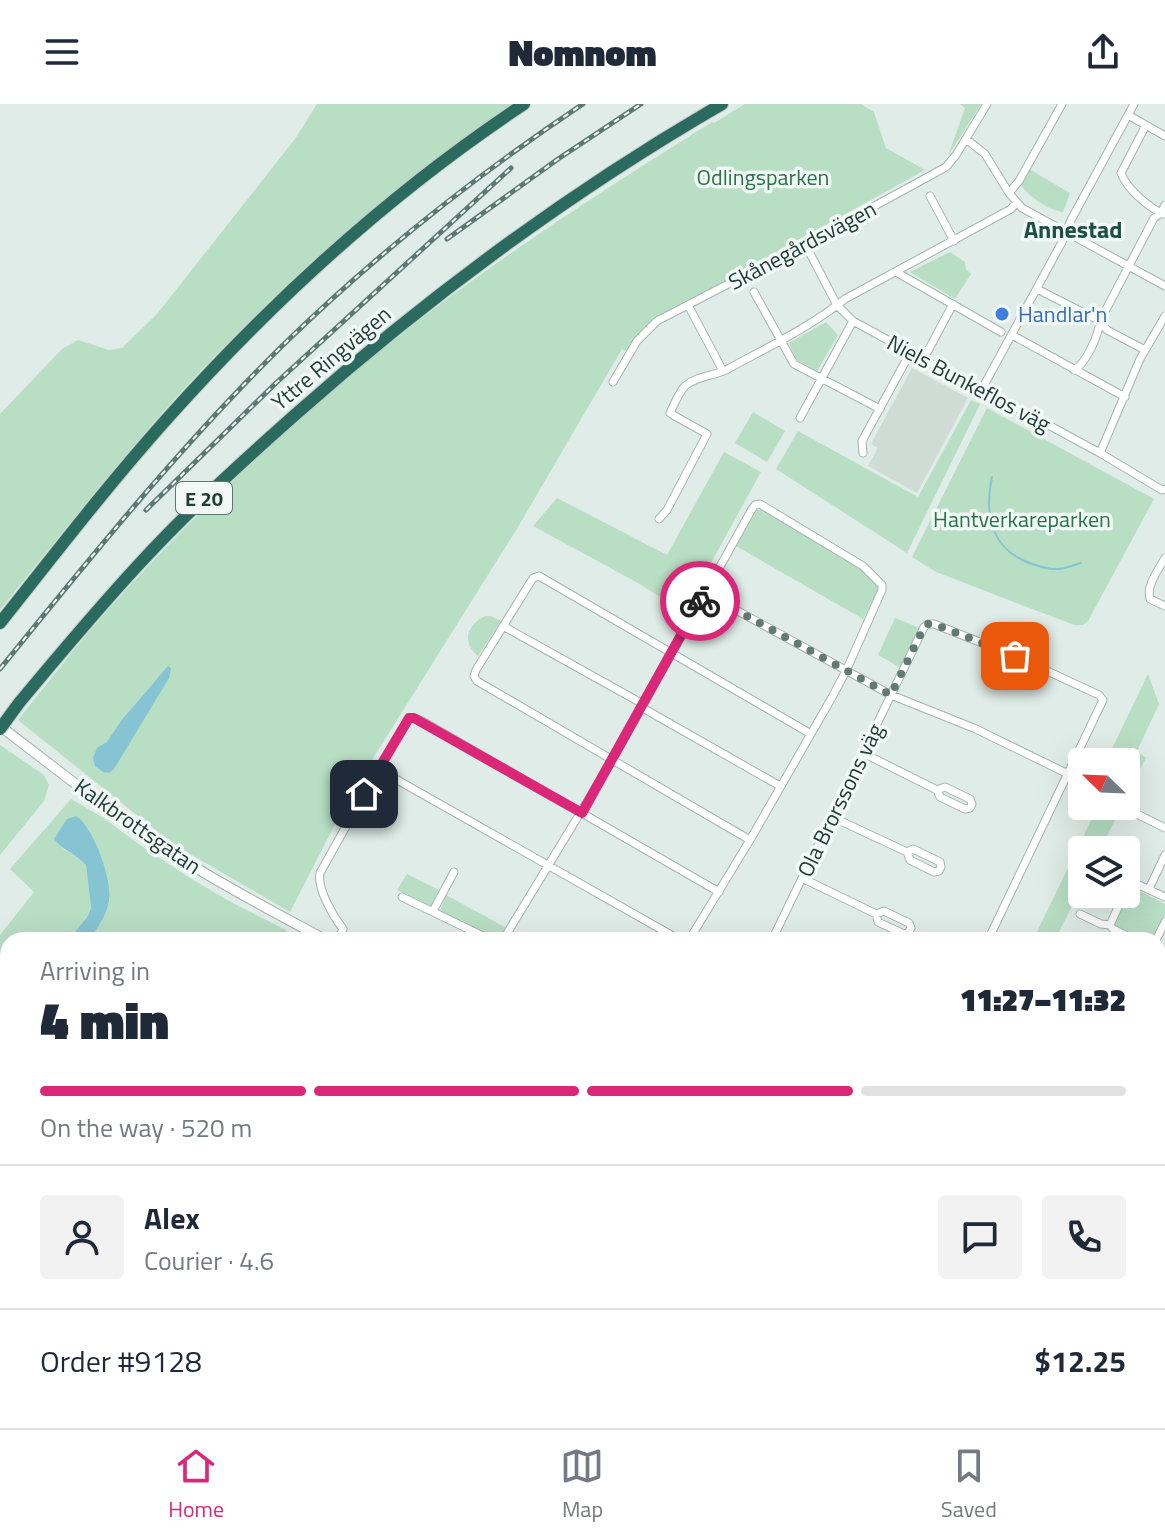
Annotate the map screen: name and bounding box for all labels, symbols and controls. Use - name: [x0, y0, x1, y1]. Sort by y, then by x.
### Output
- text: Nomnom: [508, 25, 657, 80]
- icon: menu: [40, 30, 84, 74]
- icon: share: [1081, 30, 1125, 74]
- park label: Odlingsparken: [697, 160, 829, 194]
- street label: Skånegårdsvägen: [722, 192, 882, 298]
- district label: Annestad: [1024, 211, 1122, 247]
- place label: Handlar'n: [1018, 297, 1107, 331]
- street label: Yttre Ringvägen: [264, 298, 398, 418]
- marker: Handlar'n: [993, 305, 1011, 323]
- street label: Niels Bunkeflos väg: [881, 325, 1057, 441]
- road number: E 20: [176, 482, 232, 514]
- park label: Hantverkareparken: [933, 502, 1111, 536]
- courier: [660, 561, 740, 641]
- icon: bike: [678, 579, 722, 623]
- pin: [981, 622, 1049, 690]
- icon: bag: [993, 634, 1037, 678]
- street label: Ola Brorssons väg: [788, 717, 892, 883]
- north arrow: [1068, 748, 1140, 820]
- map controls: [1068, 748, 1140, 908]
- pin: [330, 760, 398, 828]
- street label: Kalkbrottsgatan: [68, 770, 208, 882]
- icon: home: [342, 772, 386, 816]
- button: layers: [1068, 836, 1140, 908]
- text: Arriving in: [40, 951, 150, 990]
- text: 11:27–11:32: [960, 977, 1126, 1023]
- text: 4 min: [40, 980, 169, 1059]
- text: On the way · 520 m: [40, 1108, 252, 1147]
- button: person: [40, 1195, 124, 1279]
- text: Alex: [144, 1195, 200, 1241]
- button: chat: [938, 1195, 1022, 1279]
- button: phone: [1042, 1195, 1126, 1279]
- text: Courier · 4.6: [144, 1241, 274, 1280]
- text: Order #9128: [40, 1338, 202, 1384]
- text: $12.25: [1034, 1338, 1126, 1384]
- tab: Home: [168, 1444, 224, 1526]
- tab: Map: [560, 1444, 604, 1526]
- tab: Saved: [941, 1444, 997, 1526]

